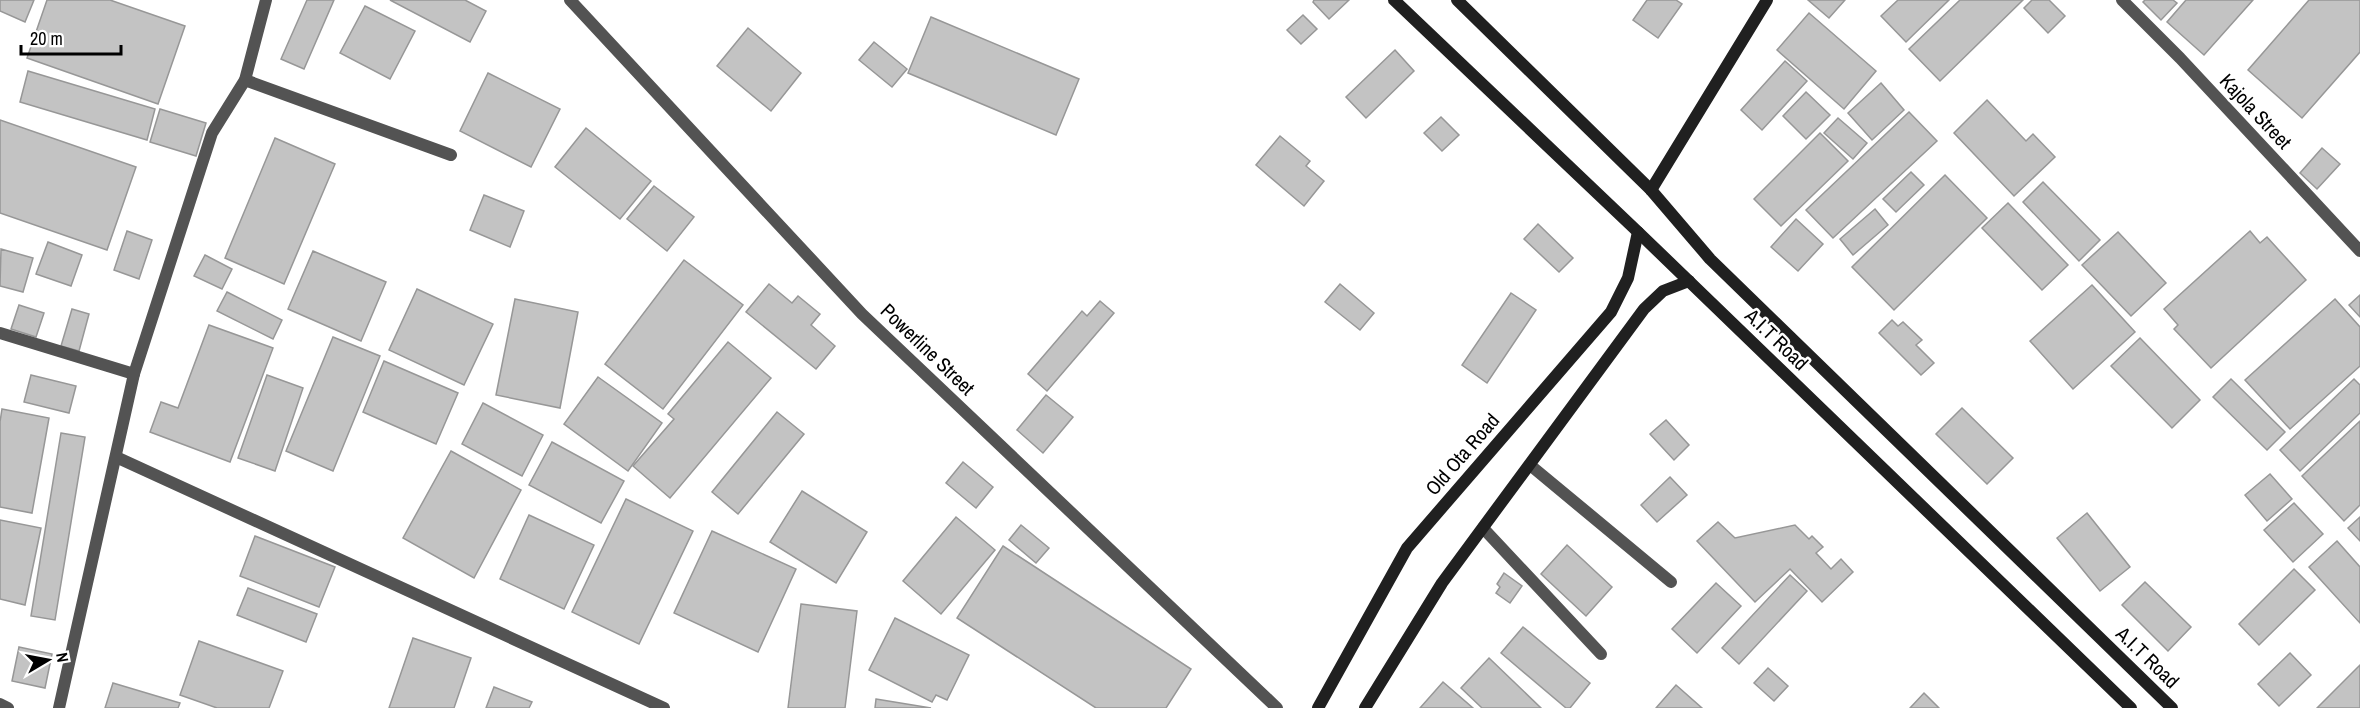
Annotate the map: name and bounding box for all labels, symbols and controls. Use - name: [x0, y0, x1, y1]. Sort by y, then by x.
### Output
- scale bar: [21, 18, 122, 56]
- text: 20 m: [30, 26, 63, 51]
- street label: Kajola Street: [2214, 67, 2298, 155]
- street label: Powerline Street: [875, 297, 981, 401]
- street label: A.I.T Road: [1739, 301, 1814, 376]
- street label: Old Ota Road: [1419, 407, 1505, 501]
- street label: A.I.T Road: [2110, 619, 2185, 694]
- north arrow: [18, 630, 78, 690]
- text: N: [51, 651, 74, 664]

